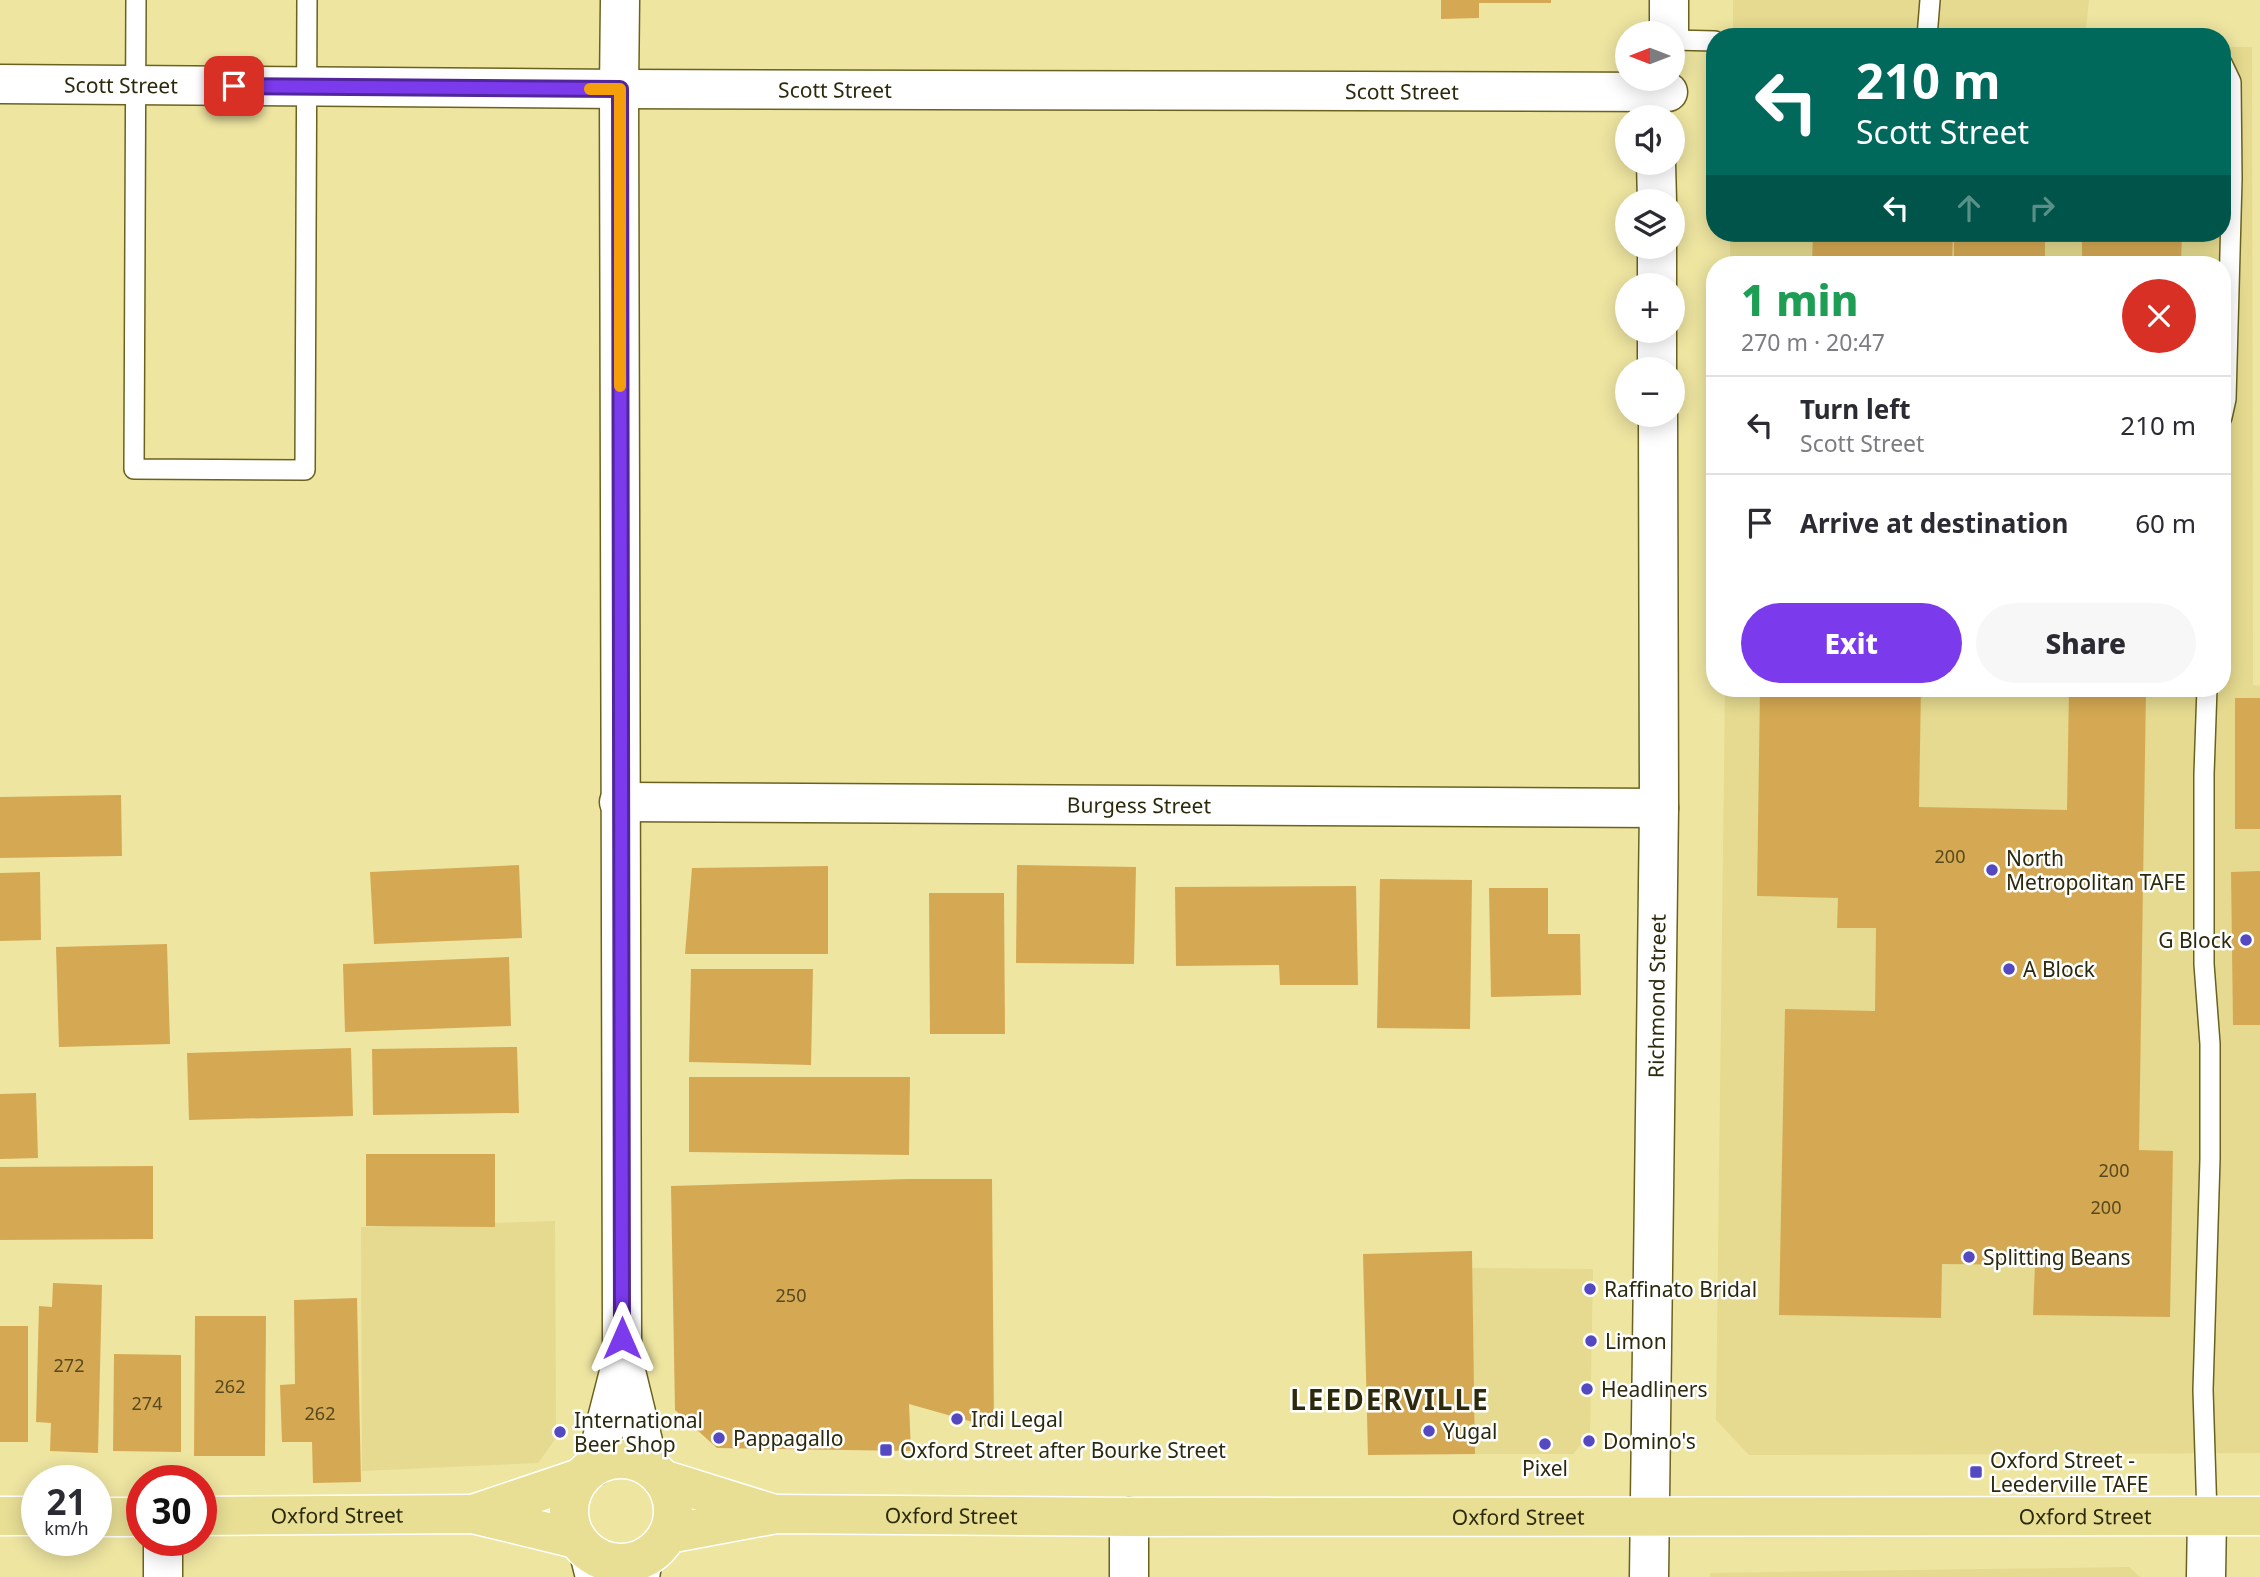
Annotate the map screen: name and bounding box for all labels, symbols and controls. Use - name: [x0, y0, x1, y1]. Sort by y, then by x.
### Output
- north arrow: [1615, 21, 1685, 91]
- map controls: [1615, 21, 1685, 427]
- text: 210 m: [1856, 47, 2001, 113]
- pin: [204, 56, 264, 116]
- icon: left: [1741, 56, 1832, 147]
- icon: arrive: [215, 67, 253, 105]
- street label: Scott Street: [64, 71, 178, 99]
- street label: Scott Street: [778, 75, 892, 104]
- street label: Scott Street: [1345, 77, 1459, 105]
- button: sound: [1615, 105, 1685, 175]
- text: Scott Street: [1856, 110, 2029, 153]
- button: layers: [1615, 189, 1685, 259]
- icon: left: [1877, 189, 1915, 227]
- icon: ahead: [1950, 189, 1988, 227]
- icon: right: [2023, 189, 2061, 227]
- text: 1 min: [1741, 271, 1858, 328]
- button: +: [1615, 273, 1685, 343]
- button: close: [2122, 279, 2196, 353]
- text: 270 m · 20:47: [1741, 326, 1885, 358]
- button: −: [1615, 357, 1685, 427]
- text: Turn left: [1800, 391, 1911, 427]
- icon: left: [1741, 406, 1779, 444]
- text: 210 m: [2120, 407, 2196, 443]
- text: Scott Street: [1800, 427, 1924, 459]
- icon: arrive: [1741, 504, 1779, 542]
- text: Arrive at destination: [1800, 505, 2069, 541]
- text: 60 m: [2135, 505, 2196, 541]
- button: Exit: [1741, 603, 1962, 683]
- button: Share: [1976, 603, 2196, 683]
- street label: Burgess Street: [1067, 791, 1212, 819]
- house number: 200: [1935, 844, 1965, 868]
- place label: North Metropolitan TAFE: [2006, 844, 2186, 896]
- marker: North Metropolitan TAFE: [1984, 862, 2000, 878]
- street label: Richmond Street: [1641, 913, 1672, 1078]
- place label: G Block: [2158, 926, 2233, 954]
- marker: G Block: [2238, 932, 2254, 948]
- place label: A Block: [2023, 955, 2096, 983]
- marker: A Block: [2001, 961, 2017, 977]
- house number: 200: [2099, 1158, 2129, 1182]
- house number: 200: [2091, 1195, 2121, 1219]
- place label: Splitting Beans: [1983, 1243, 2131, 1271]
- marker: Splitting Beans: [1961, 1249, 1977, 1265]
- place label: Raffinato Bridal: [1604, 1275, 1757, 1303]
- marker: Raffinato Bridal: [1582, 1281, 1598, 1297]
- house number: 250: [776, 1283, 806, 1307]
- position arrow: [585, 1301, 659, 1375]
- place label: Limon: [1605, 1327, 1667, 1355]
- marker: Limon: [1583, 1333, 1599, 1349]
- house number: 272: [54, 1353, 84, 1377]
- house number: 262: [215, 1374, 245, 1398]
- place label: Headliners: [1601, 1375, 1708, 1403]
- district label: LEEDERVILLE: [1290, 1380, 1490, 1418]
- marker: Headliners: [1579, 1381, 1595, 1397]
- house number: 274: [132, 1391, 162, 1415]
- house number: 262: [305, 1401, 335, 1425]
- place label: Irdi Legal: [971, 1405, 1063, 1433]
- place label: International Beer Shop: [574, 1406, 703, 1458]
- marker: Irdi Legal: [949, 1411, 965, 1427]
- place label: Yugal: [1443, 1417, 1497, 1445]
- marker: Yugal: [1421, 1423, 1437, 1439]
- marker: International Beer Shop: [552, 1424, 568, 1440]
- place label: Pappagallo: [733, 1424, 843, 1452]
- place label: Domino's: [1603, 1427, 1696, 1455]
- marker: Pappagallo: [711, 1430, 727, 1446]
- marker: Domino's: [1581, 1433, 1597, 1449]
- place label: Oxford Street after Bourke Street: [900, 1436, 1226, 1464]
- marker: Pixel: [1537, 1436, 1553, 1452]
- marker: Oxford Street after Bourke Street: [878, 1442, 894, 1458]
- place label: Oxford Street - Leederville TAFE: [1990, 1446, 2149, 1498]
- place label: Pixel: [1522, 1454, 1568, 1482]
- marker: Oxford Street - Leederville TAFE: [1968, 1464, 1984, 1480]
- speed limit sign: 30: [126, 1465, 217, 1556]
- text: 21: [46, 1478, 87, 1525]
- street label: Oxford Street: [270, 1501, 404, 1529]
- street label: Oxford Street: [885, 1501, 1018, 1530]
- street label: Oxford Street: [2019, 1502, 2152, 1530]
- street label: Oxford Street: [1452, 1503, 1585, 1531]
- text: km/h: [44, 1516, 89, 1540]

